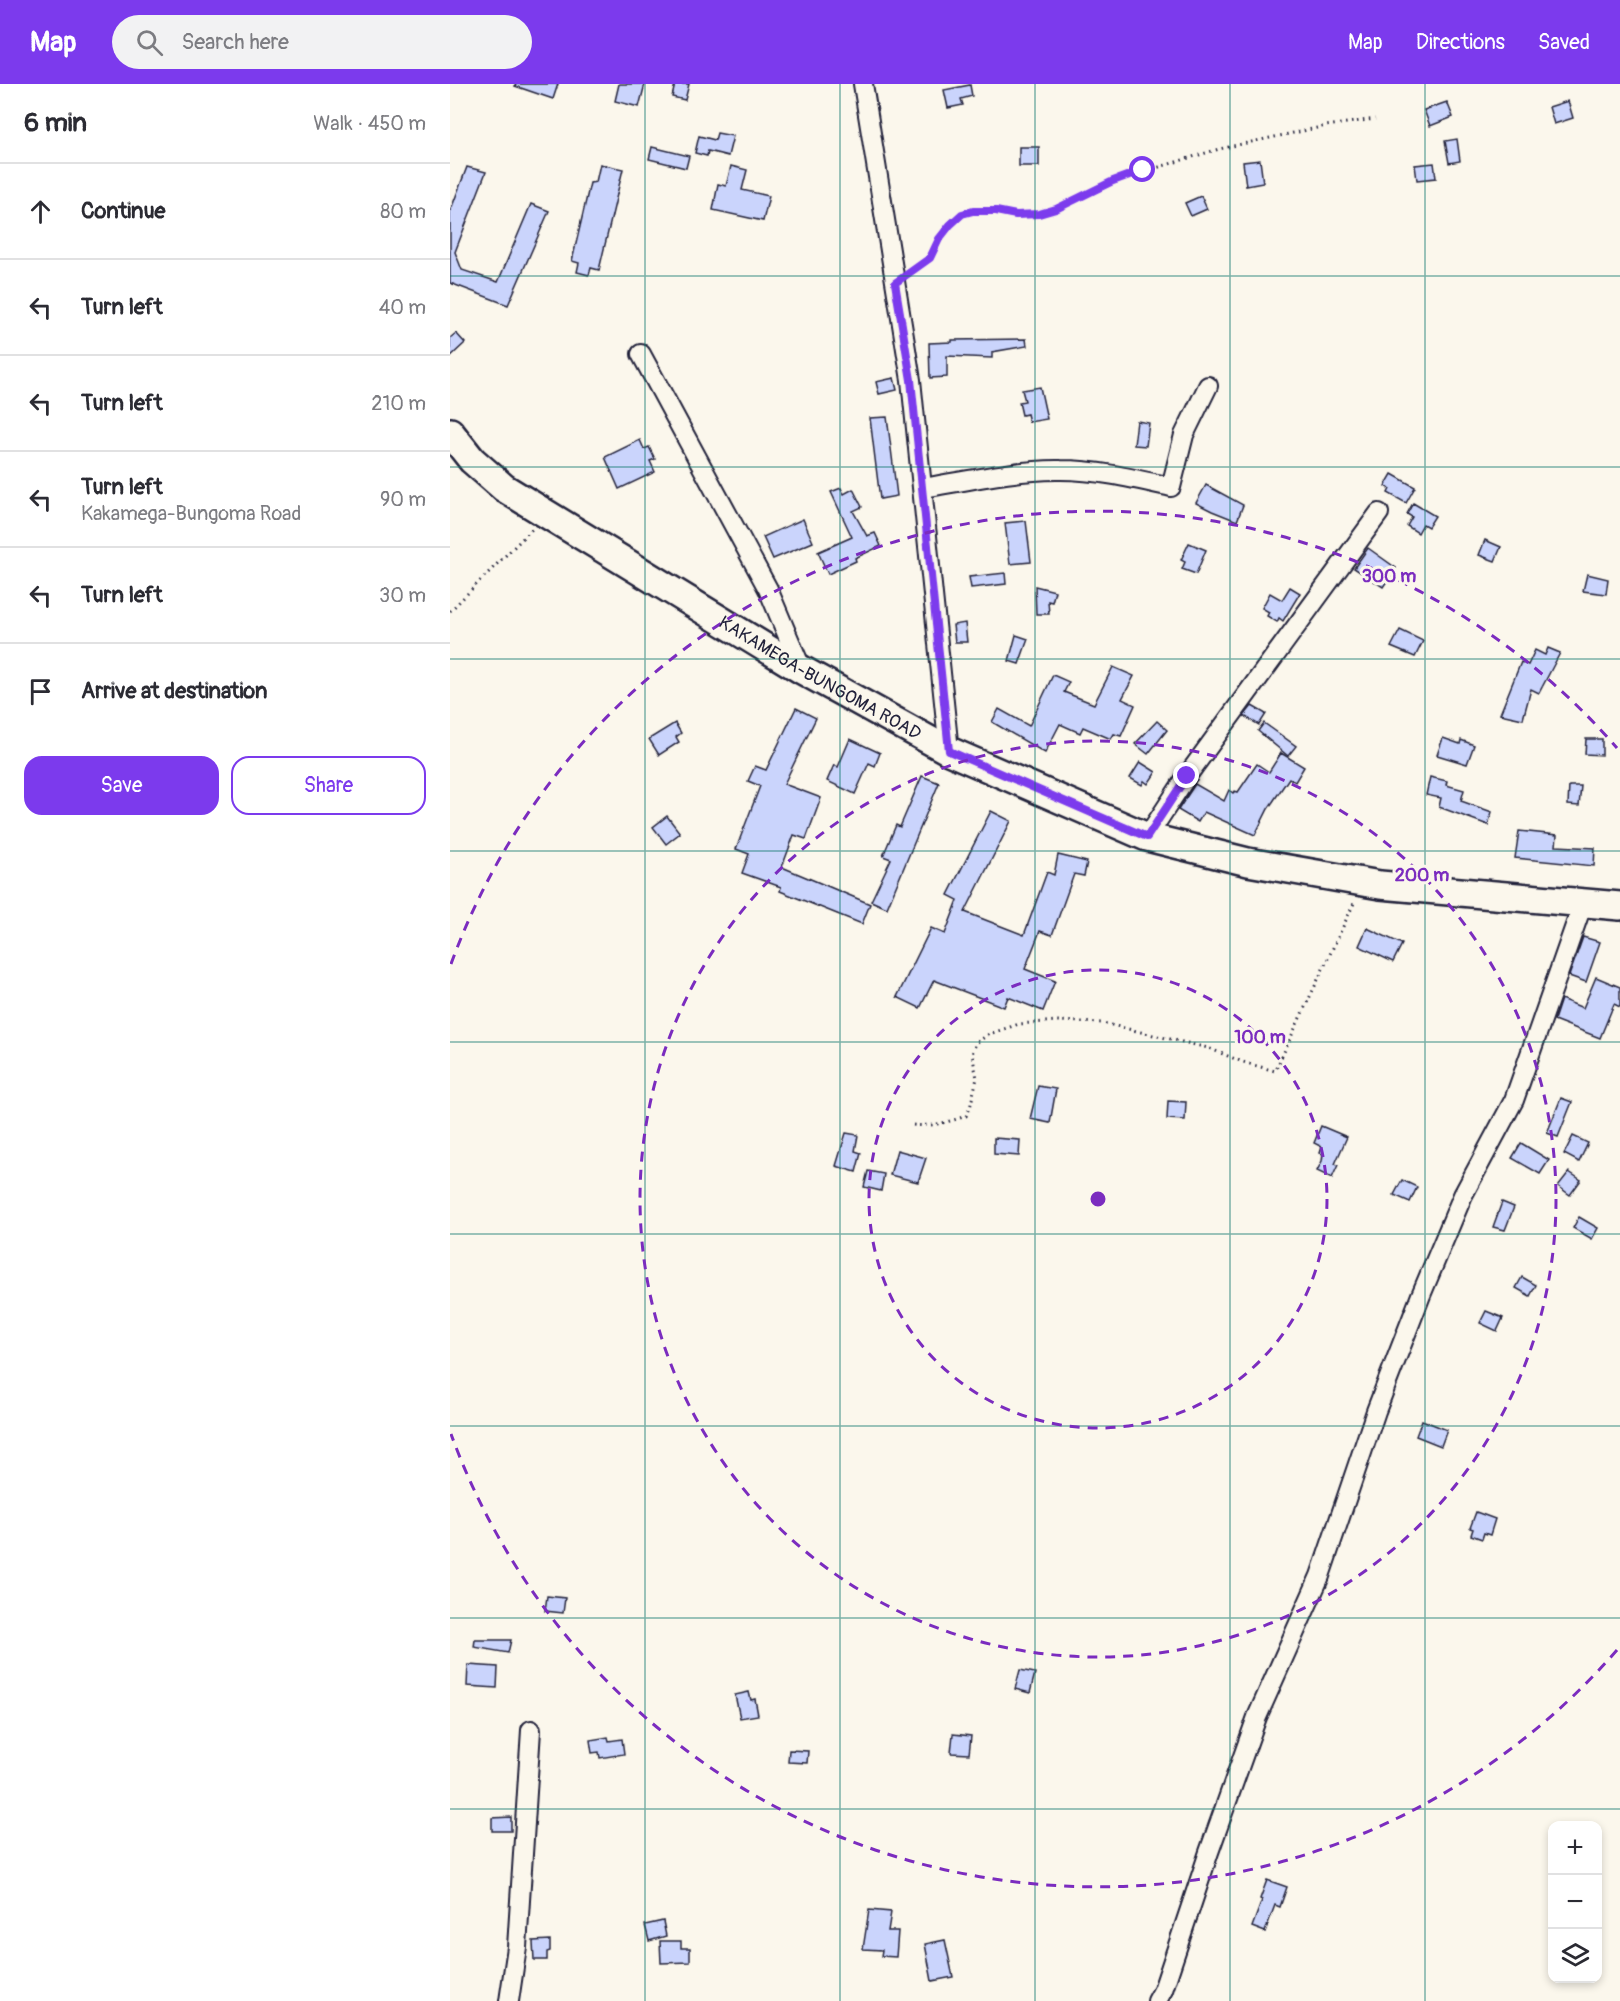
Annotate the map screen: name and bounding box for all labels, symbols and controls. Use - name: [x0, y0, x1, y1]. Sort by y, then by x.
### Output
- search box: [112, 15, 532, 69]
- text: Map: [30, 25, 76, 60]
- icon: search: [133, 26, 166, 59]
- text: Search here: [181, 28, 289, 56]
- text: Map: [1348, 29, 1383, 56]
- text: Directions: [1416, 29, 1505, 56]
- text: Saved: [1538, 29, 1590, 56]
- text: 6 min: [24, 107, 87, 139]
- text: Walk · 450 m: [313, 111, 426, 136]
- route start: [1129, 156, 1155, 182]
- icon: ahead: [24, 195, 57, 228]
- text: Continue: [81, 197, 165, 225]
- text: 80 m: [380, 199, 426, 224]
- icon: left: [24, 291, 57, 324]
- text: Turn left: [81, 293, 163, 321]
- text: 40 m: [379, 295, 426, 320]
- icon: left: [24, 387, 57, 420]
- text: Turn left: [81, 389, 163, 417]
- text: 210 m: [371, 391, 426, 416]
- text: Turn left: [81, 473, 163, 501]
- icon: left: [24, 483, 57, 516]
- text: 90 m: [380, 487, 426, 512]
- text: Kakamega-Bungoma Road: [81, 501, 301, 526]
- text: 300 m: [1362, 565, 1416, 588]
- icon: left: [24, 579, 57, 612]
- text: Turn left: [81, 581, 163, 609]
- text: 30 m: [379, 583, 426, 608]
- street label: KAKAMEGA-BUNGOMA ROAD: [715, 611, 925, 745]
- icon: arrive: [24, 675, 57, 708]
- text: Arrive at destination: [81, 677, 267, 705]
- button: Save: [24, 756, 219, 815]
- button: Share: [231, 756, 426, 815]
- route end: [1173, 762, 1199, 788]
- text: 200 m: [1395, 864, 1449, 887]
- text: 100 m: [1234, 1026, 1286, 1049]
- centre of rings: [1088, 1189, 1108, 1209]
- map controls: [1548, 1821, 1602, 1983]
- button: +: [1548, 1821, 1602, 1875]
- button: −: [1548, 1875, 1602, 1929]
- button: layers: [1548, 1929, 1602, 1983]

